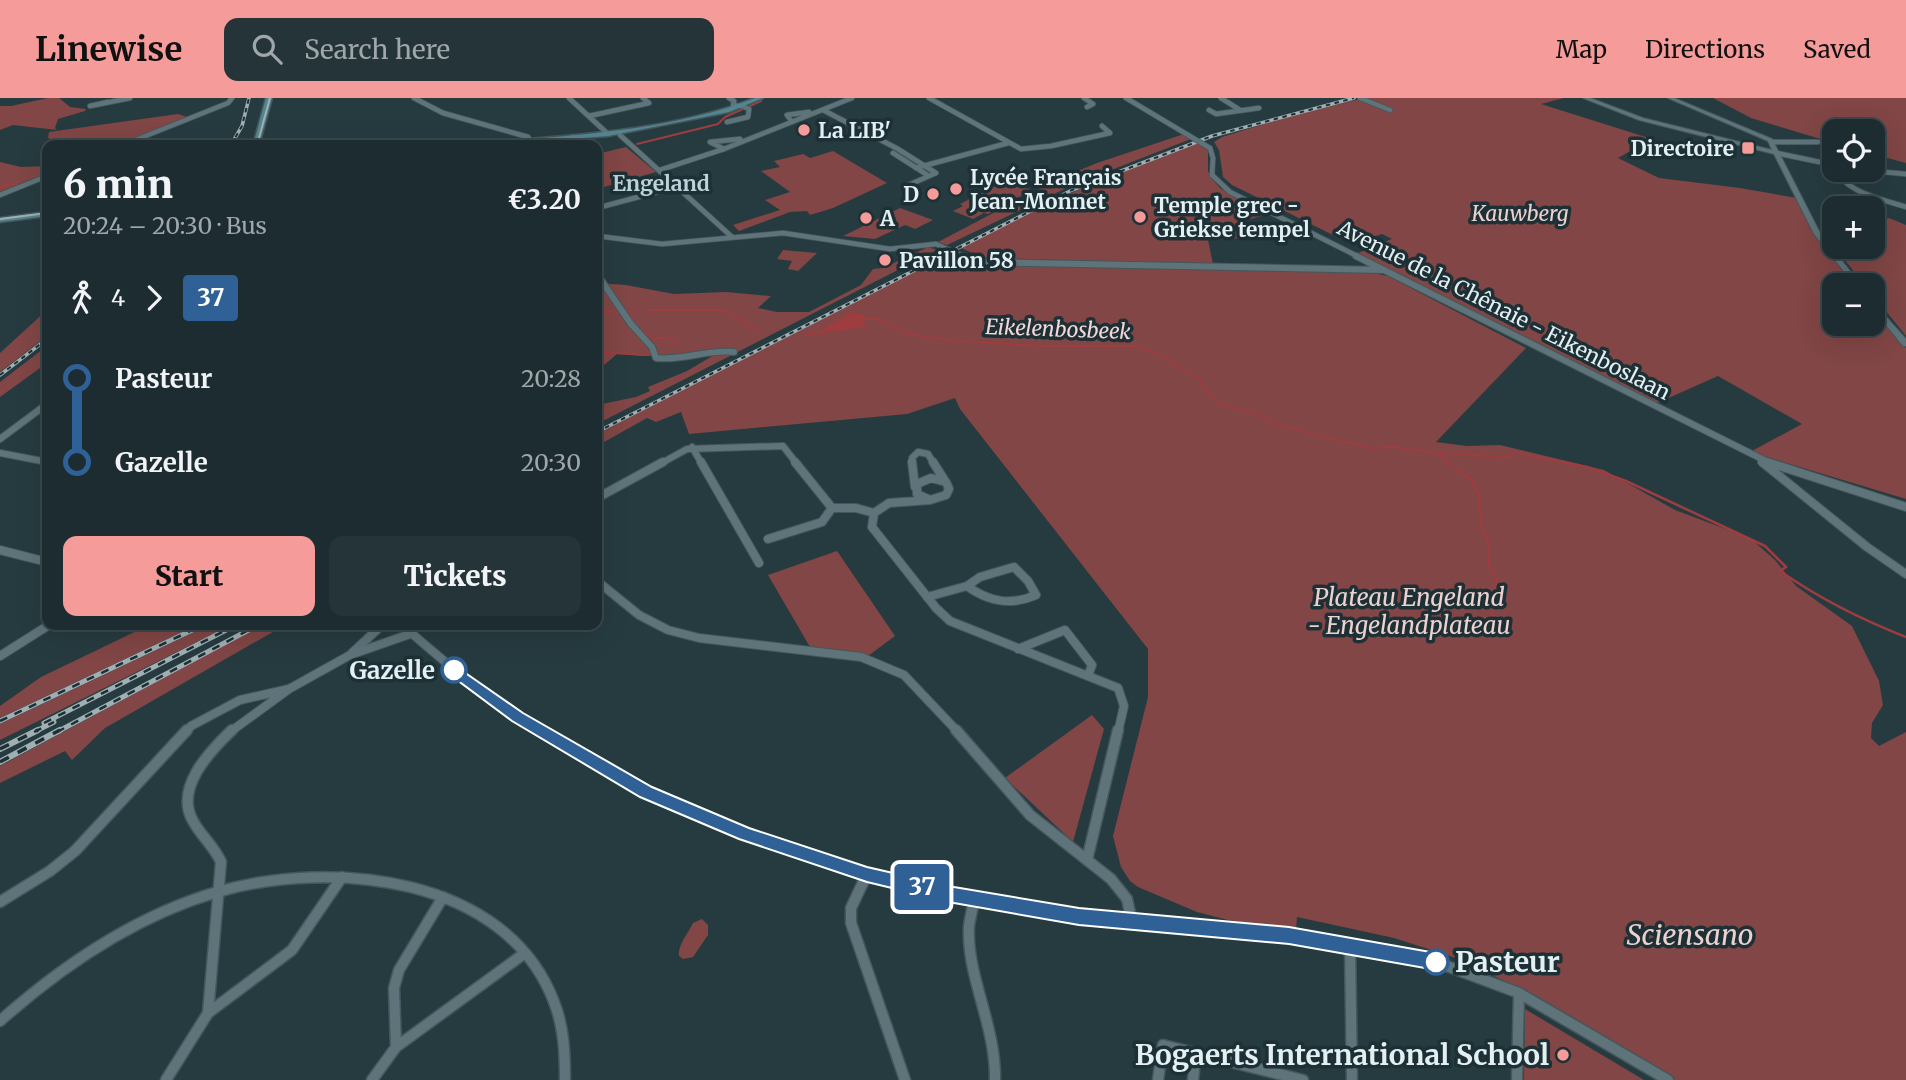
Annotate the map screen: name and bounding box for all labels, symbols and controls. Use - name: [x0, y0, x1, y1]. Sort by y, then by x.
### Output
- search box: [224, 18, 714, 81]
- text: Linewise: [35, 29, 182, 70]
- icon: search: [248, 30, 286, 68]
- text: Search here: [304, 33, 450, 66]
- text: Map: [1556, 34, 1607, 65]
- text: Directions: [1645, 34, 1765, 65]
- text: Saved: [1803, 34, 1871, 65]
- place label: La LIB': [818, 117, 891, 144]
- map controls: [1822, 119, 1885, 336]
- button: locate: [1822, 119, 1885, 182]
- marker: La LIB': [796, 122, 812, 138]
- place label: Directoire: [1631, 135, 1734, 162]
- marker: Directoire: [1740, 140, 1756, 156]
- text: 6 min: [63, 161, 173, 208]
- place label: Lycée Français Jean-Monnet: [969, 164, 1122, 215]
- district label: Engeland: [612, 170, 710, 197]
- place label: D: [903, 181, 919, 208]
- marker: Lycée Français Jean-Monnet: [948, 181, 964, 197]
- text: €3.20: [508, 183, 581, 216]
- marker: D: [925, 186, 941, 202]
- place label: Temple grec - Griekse tempel: [1154, 192, 1310, 243]
- button: +: [1822, 196, 1885, 259]
- park label: Kauwberg: [1471, 200, 1569, 227]
- place label: A: [879, 205, 896, 232]
- marker: Temple grec - Griekse tempel: [1132, 209, 1148, 225]
- marker: A: [858, 210, 874, 226]
- text: 20:24 – 20:30 · Bus: [63, 211, 267, 240]
- street label: Avenue de la Chênaie - Eikenboslaan: [1332, 214, 1675, 406]
- place label: Pavillon 58: [899, 247, 1014, 274]
- marker: Pavillon 58: [877, 252, 893, 268]
- button: −: [1822, 273, 1885, 336]
- icon: walk: [63, 279, 101, 317]
- icon: forward: [135, 279, 173, 317]
- text: 37: [197, 282, 224, 313]
- text: 4: [111, 283, 125, 312]
- water label: Eikelenbosbeek: [985, 313, 1132, 345]
- text: Pasteur: [115, 362, 212, 395]
- text: 20:28: [521, 364, 581, 393]
- text: Gazelle: [115, 446, 208, 479]
- text: 20:30: [521, 448, 581, 477]
- button: Start: [63, 536, 315, 616]
- button: Tickets: [329, 536, 581, 616]
- park label: Plateau Engeland - Engelandplateau: [1307, 582, 1511, 641]
- place label: Gazelle: [349, 655, 435, 686]
- marker: Gazelle: [441, 657, 467, 683]
- line badge: 37: [890, 864, 954, 910]
- text: 37: [908, 871, 936, 902]
- park label: Sciensano: [1626, 917, 1754, 953]
- place label: Pasteur: [1455, 944, 1560, 980]
- marker: Pasteur: [1423, 949, 1449, 975]
- place label: Bogaerts International School: [1135, 1037, 1549, 1073]
- marker: Bogaerts International School: [1555, 1047, 1571, 1063]

